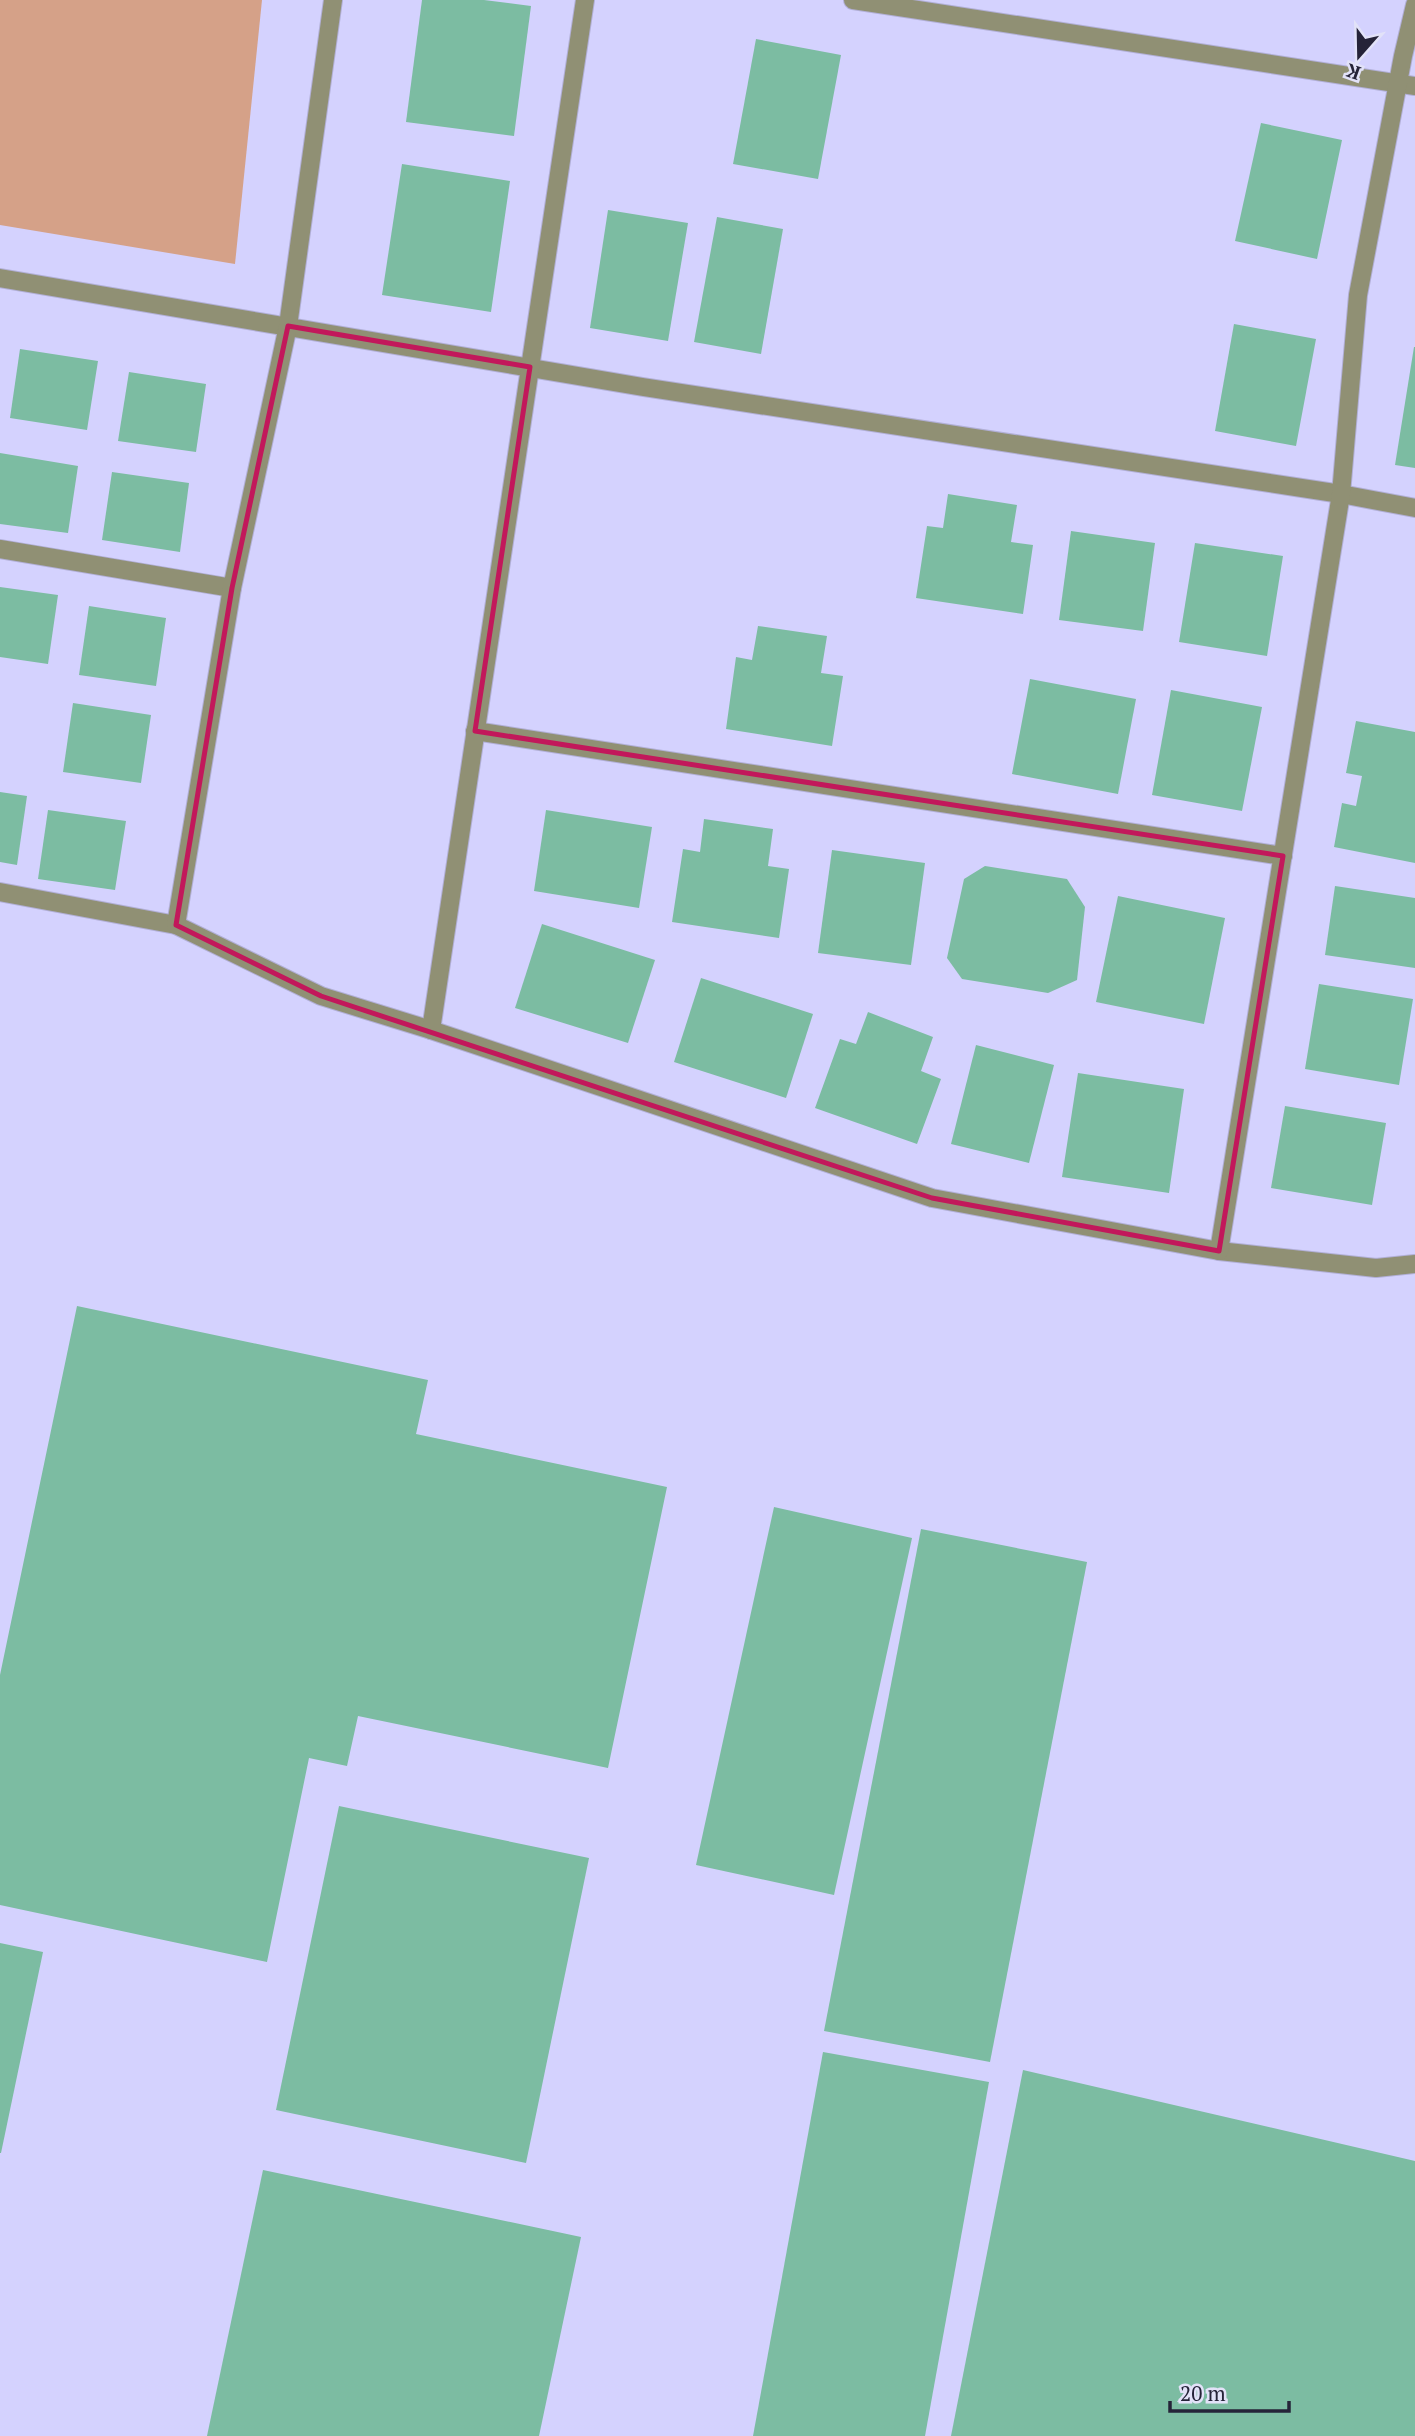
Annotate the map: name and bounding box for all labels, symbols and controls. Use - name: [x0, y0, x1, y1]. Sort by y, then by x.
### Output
- north arrow: [1324, 21, 1394, 91]
- text: K: [1342, 58, 1364, 86]
- scale bar: [1170, 2370, 1289, 2414]
- text: 20 m: [1180, 2379, 1226, 2407]

